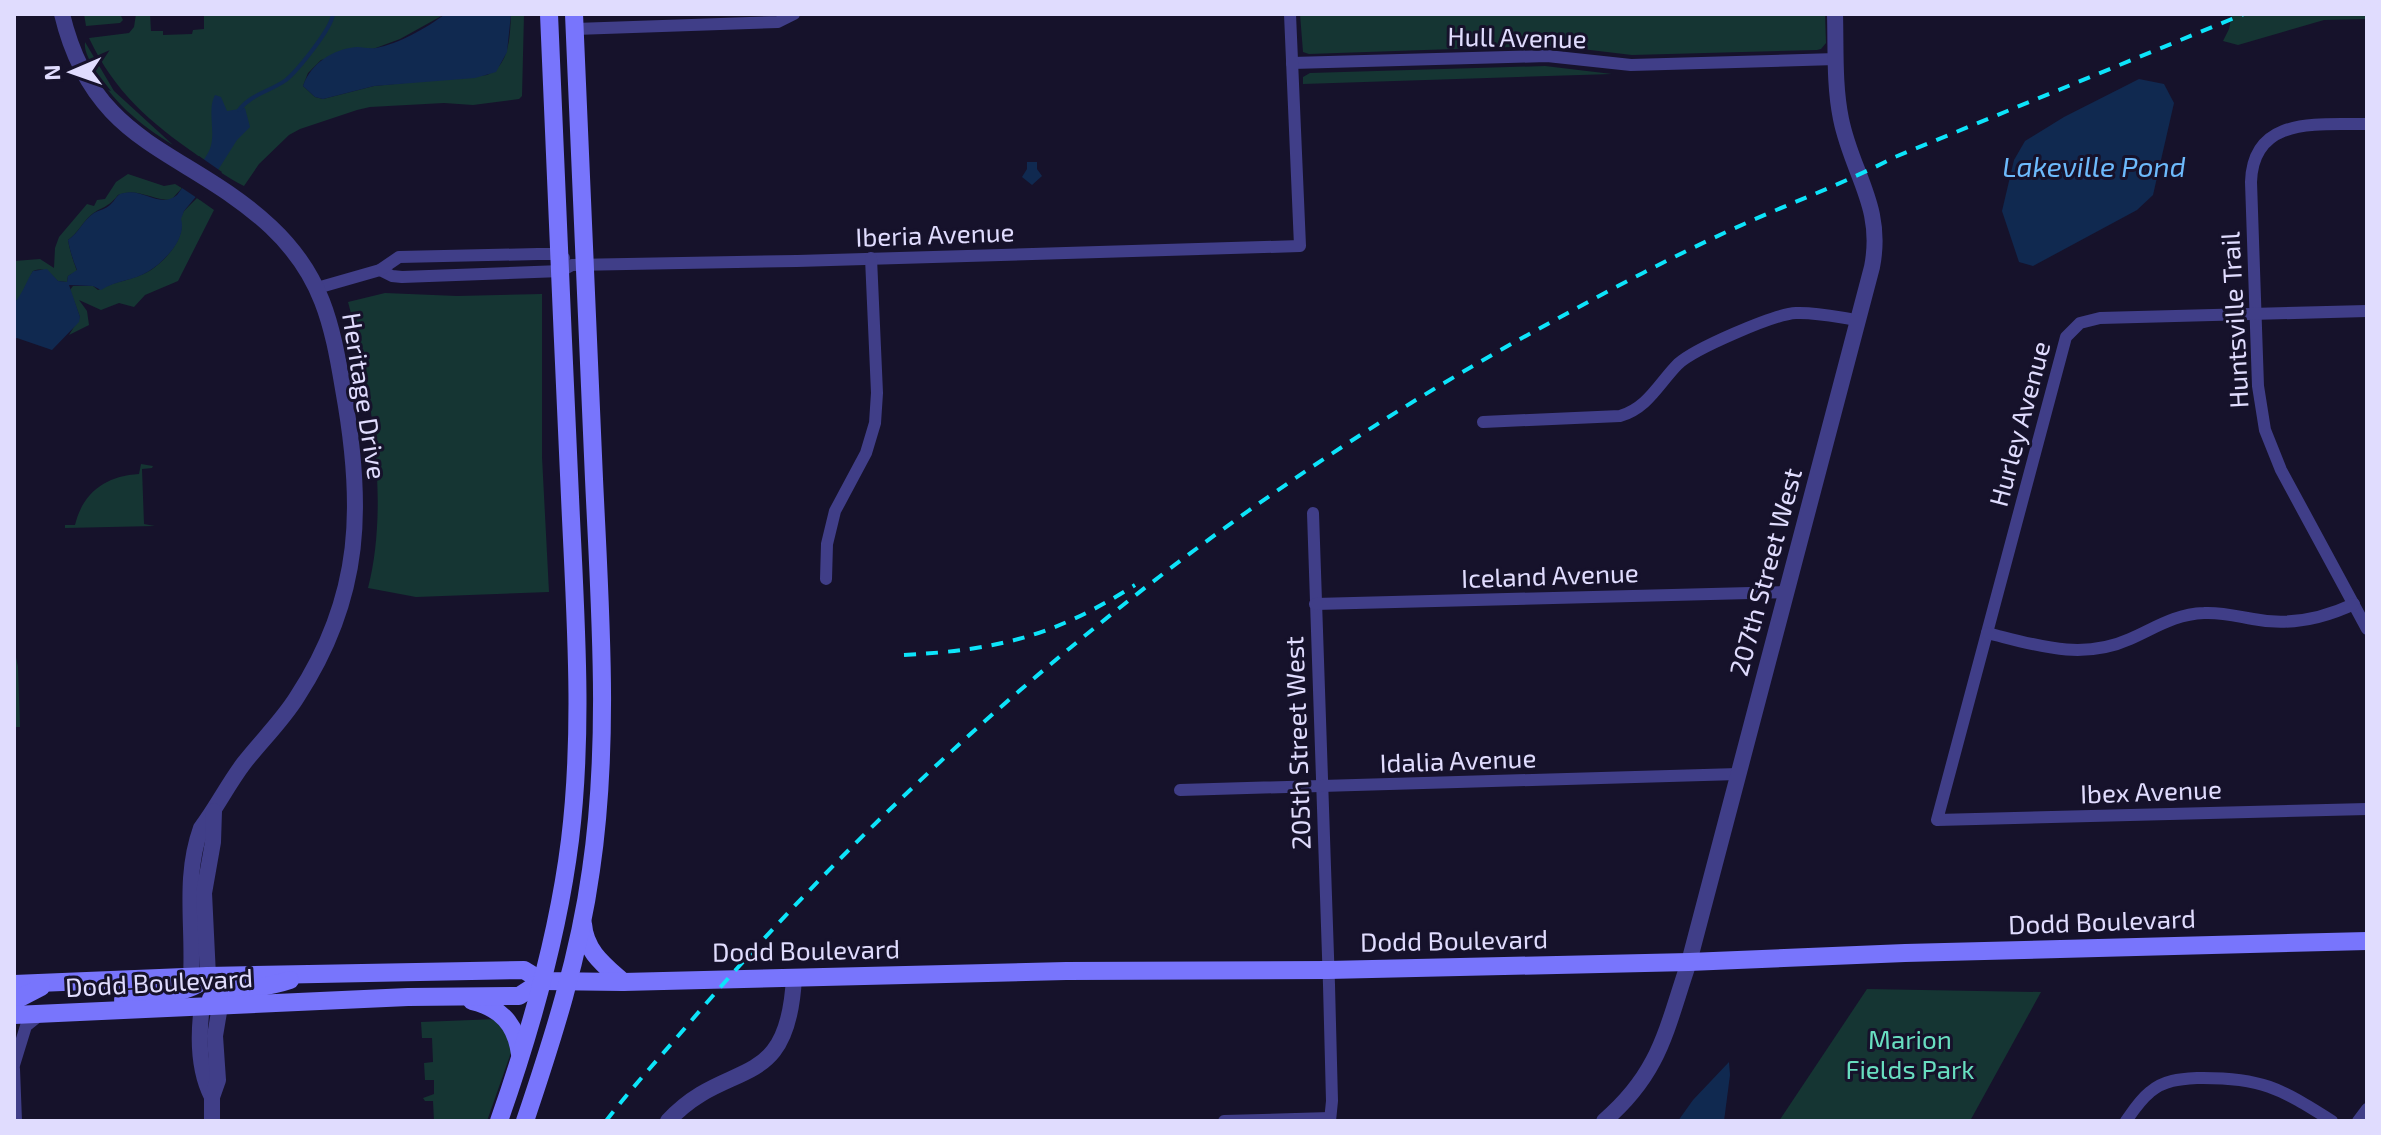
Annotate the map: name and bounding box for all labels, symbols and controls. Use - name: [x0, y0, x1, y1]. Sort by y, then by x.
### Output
- street label: Hull Avenue: [1447, 20, 1587, 53]
- north arrow: [32, 32, 112, 112]
- text: N: [38, 64, 64, 81]
- water label: Lakeville Pond: [2002, 149, 2186, 183]
- street label: Iberia Avenue: [855, 215, 1015, 252]
- street label: Huntsville Trail: [2213, 231, 2254, 409]
- street label: Heritage Drive: [337, 310, 394, 481]
- street label: Hurley Avenue: [1982, 338, 2055, 510]
- street label: 207th Street West: [1722, 464, 1807, 679]
- street label: Iceland Avenue: [1461, 556, 1639, 593]
- street label: 205th Street West: [1277, 635, 1316, 851]
- street label: Idalia Avenue: [1379, 741, 1537, 778]
- street label: Ibex Avenue: [2080, 773, 2222, 808]
- street label: Dodd Boulevard: [2007, 902, 2196, 939]
- street label: Dodd Boulevard: [1360, 922, 1548, 957]
- street label: Dodd Boulevard: [712, 932, 900, 967]
- street label: Dodd Boulevard: [64, 961, 254, 1002]
- park label: Marion Fields Park: [1845, 1023, 1975, 1084]

